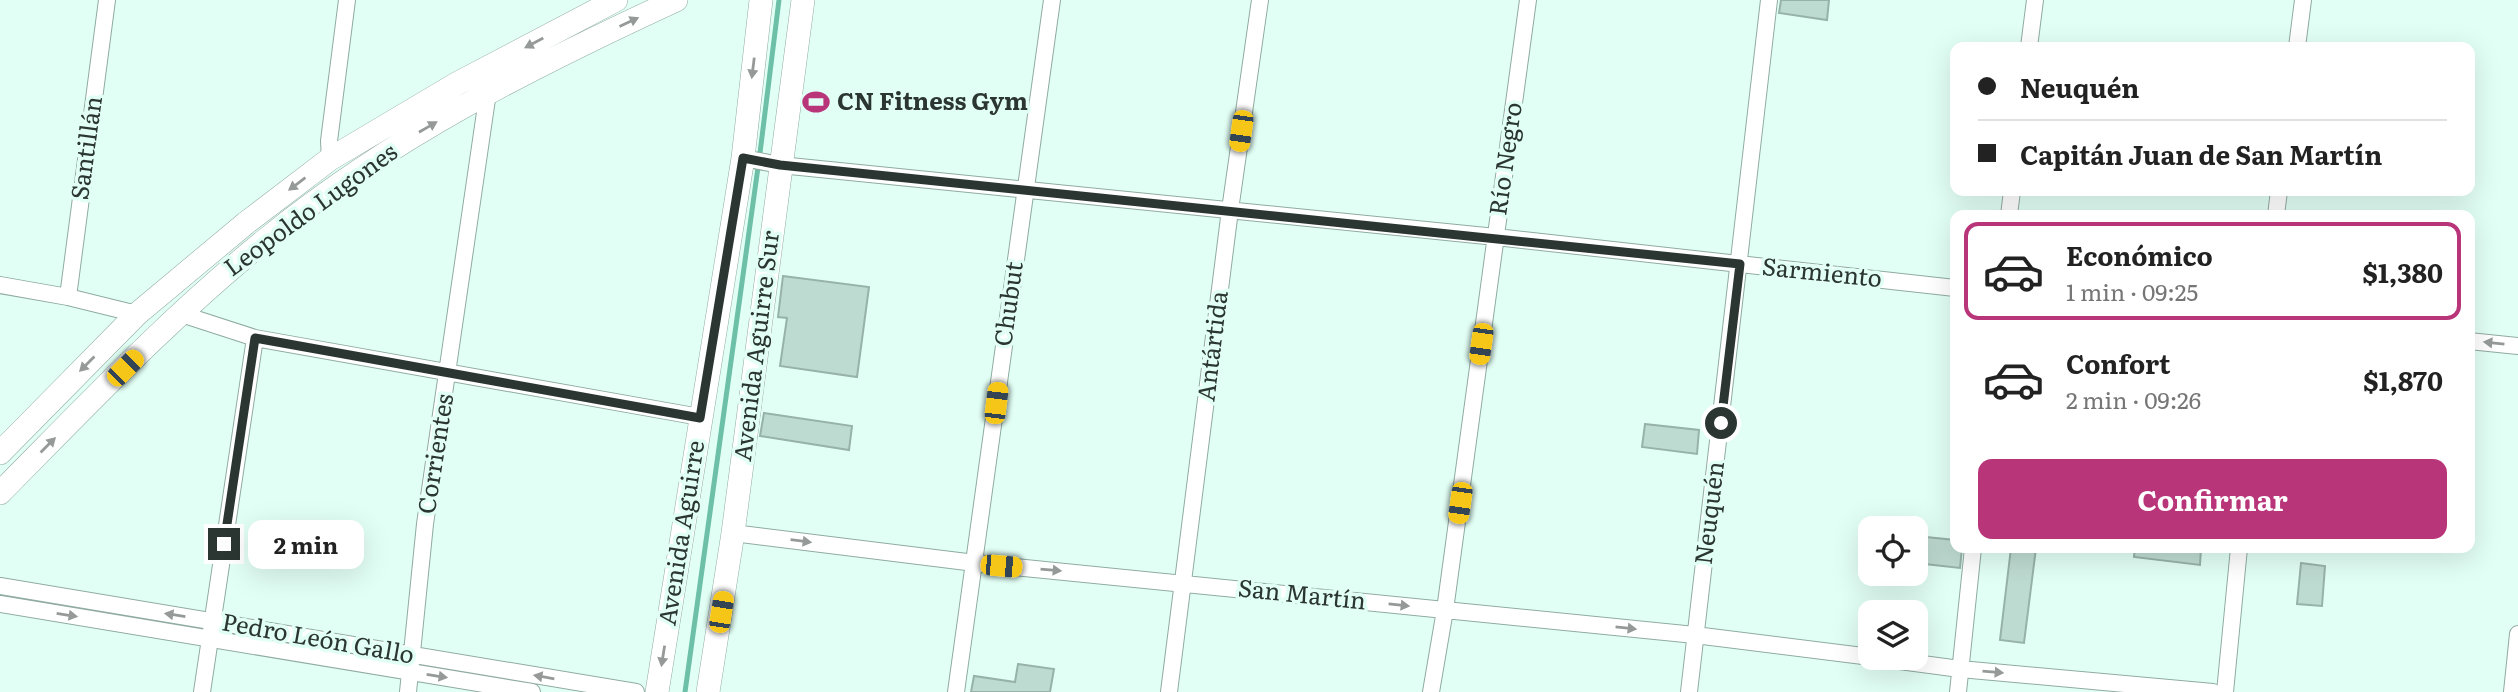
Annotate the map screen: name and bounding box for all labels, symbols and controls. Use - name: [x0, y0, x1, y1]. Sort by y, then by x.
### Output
- one-way arrow: [619, 16, 639, 28]
- one-way arrow: [523, 36, 543, 48]
- one-way arrow: [748, 57, 759, 79]
- text: Neuquén: [2020, 67, 2139, 106]
- place label: CN Fitness Gym: [837, 82, 1028, 117]
- sports icon: CN Fitness Gym: [801, 87, 831, 117]
- street label: Santillán: [60, 93, 109, 202]
- street label: Río Negro: [1478, 100, 1529, 218]
- car: [1228, 109, 1255, 153]
- one-way arrow: [418, 121, 437, 133]
- street label: Leopoldo Lugones: [216, 133, 404, 283]
- text: Capitán Juan de San Martín: [2020, 134, 2382, 173]
- one-way arrow: [288, 177, 306, 192]
- street label: Avenida Aguirre Sur: [723, 228, 786, 463]
- text: Económico: [2066, 235, 2213, 274]
- icon: car: [1982, 240, 2045, 303]
- street label: Sarmiento: [1761, 247, 1884, 294]
- text: $1,380: [2362, 252, 2443, 291]
- street label: Chubut: [983, 259, 1030, 348]
- text: 1 min · 09:25: [2066, 274, 2198, 308]
- street label: Antártida: [1186, 288, 1235, 403]
- car: [1468, 322, 1495, 366]
- one-way arrow: [2482, 337, 2504, 348]
- text: Confort: [2066, 343, 2170, 382]
- car: [103, 346, 148, 390]
- icon: car: [1982, 348, 2045, 411]
- one-way arrow: [79, 356, 96, 372]
- text: $1,870: [2363, 360, 2443, 399]
- car: [984, 381, 1009, 425]
- text: 2 min · 09:26: [2066, 382, 2201, 416]
- street label: Corrientes: [407, 391, 460, 516]
- route start: [1705, 407, 1737, 439]
- one-way arrow: [40, 437, 56, 453]
- street label: Avenida Aguirre: [648, 438, 711, 628]
- street label: Neuquén: [1684, 459, 1731, 566]
- button: Confirmar: [1978, 459, 2447, 539]
- car: [1447, 481, 1474, 525]
- map controls: [1858, 516, 1928, 670]
- button: locate: [1858, 516, 1928, 586]
- callout: 2 min: [248, 520, 364, 568]
- text: 2 min: [274, 527, 338, 561]
- route end: [208, 528, 240, 560]
- one-way arrow: [790, 536, 812, 547]
- car: [980, 554, 1023, 578]
- one-way arrow: [1040, 565, 1062, 576]
- street label: San Martín: [1236, 568, 1368, 617]
- car: [708, 590, 735, 634]
- one-way arrow: [1389, 600, 1411, 611]
- button: layers: [1858, 600, 1928, 670]
- street label: Pedro León Gallo: [220, 602, 417, 671]
- one-way arrow: [164, 609, 186, 620]
- one-way arrow: [56, 610, 78, 621]
- one-way arrow: [1615, 623, 1637, 634]
- one-way arrow: [657, 645, 668, 667]
- one-way arrow: [1982, 667, 2004, 678]
- one-way arrow: [426, 671, 448, 682]
- one-way arrow: [533, 671, 555, 682]

